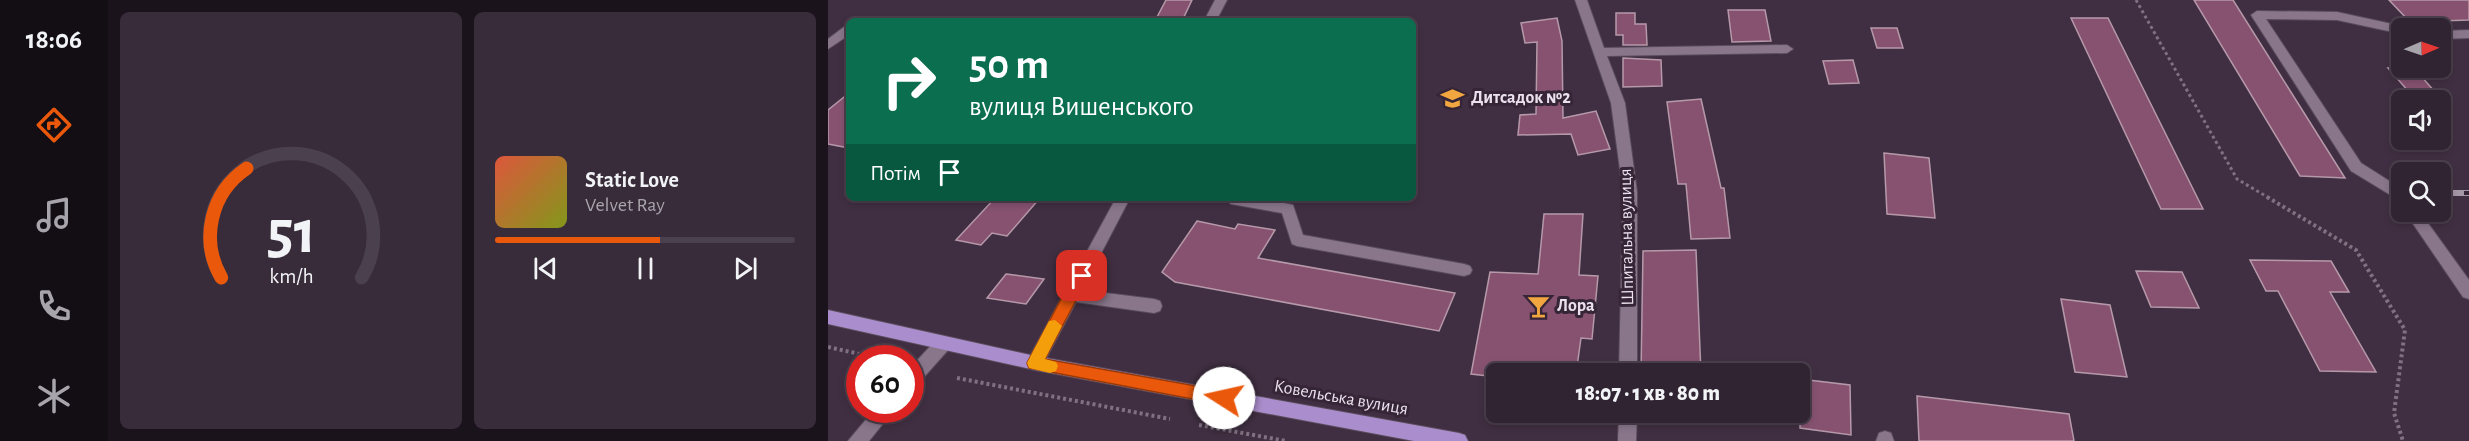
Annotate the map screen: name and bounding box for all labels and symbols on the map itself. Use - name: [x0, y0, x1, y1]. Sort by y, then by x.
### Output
- north arrow: [2391, 18, 2451, 78]
- school or university icon: Дитсадок №2: [1440, 85, 1466, 111]
- place label: Дитсадок №2: [1471, 89, 1571, 107]
- street label: Шпитальна вулиця: [1617, 168, 1637, 306]
- pin: [1056, 250, 1107, 301]
- bar icon: Лора: [1526, 293, 1552, 319]
- place label: Лора: [1557, 297, 1595, 315]
- speed limit sign: 60: [846, 345, 924, 423]
- position arrow: [1192, 366, 1256, 430]
- street label: Ковельська вулиця: [1273, 377, 1409, 419]

